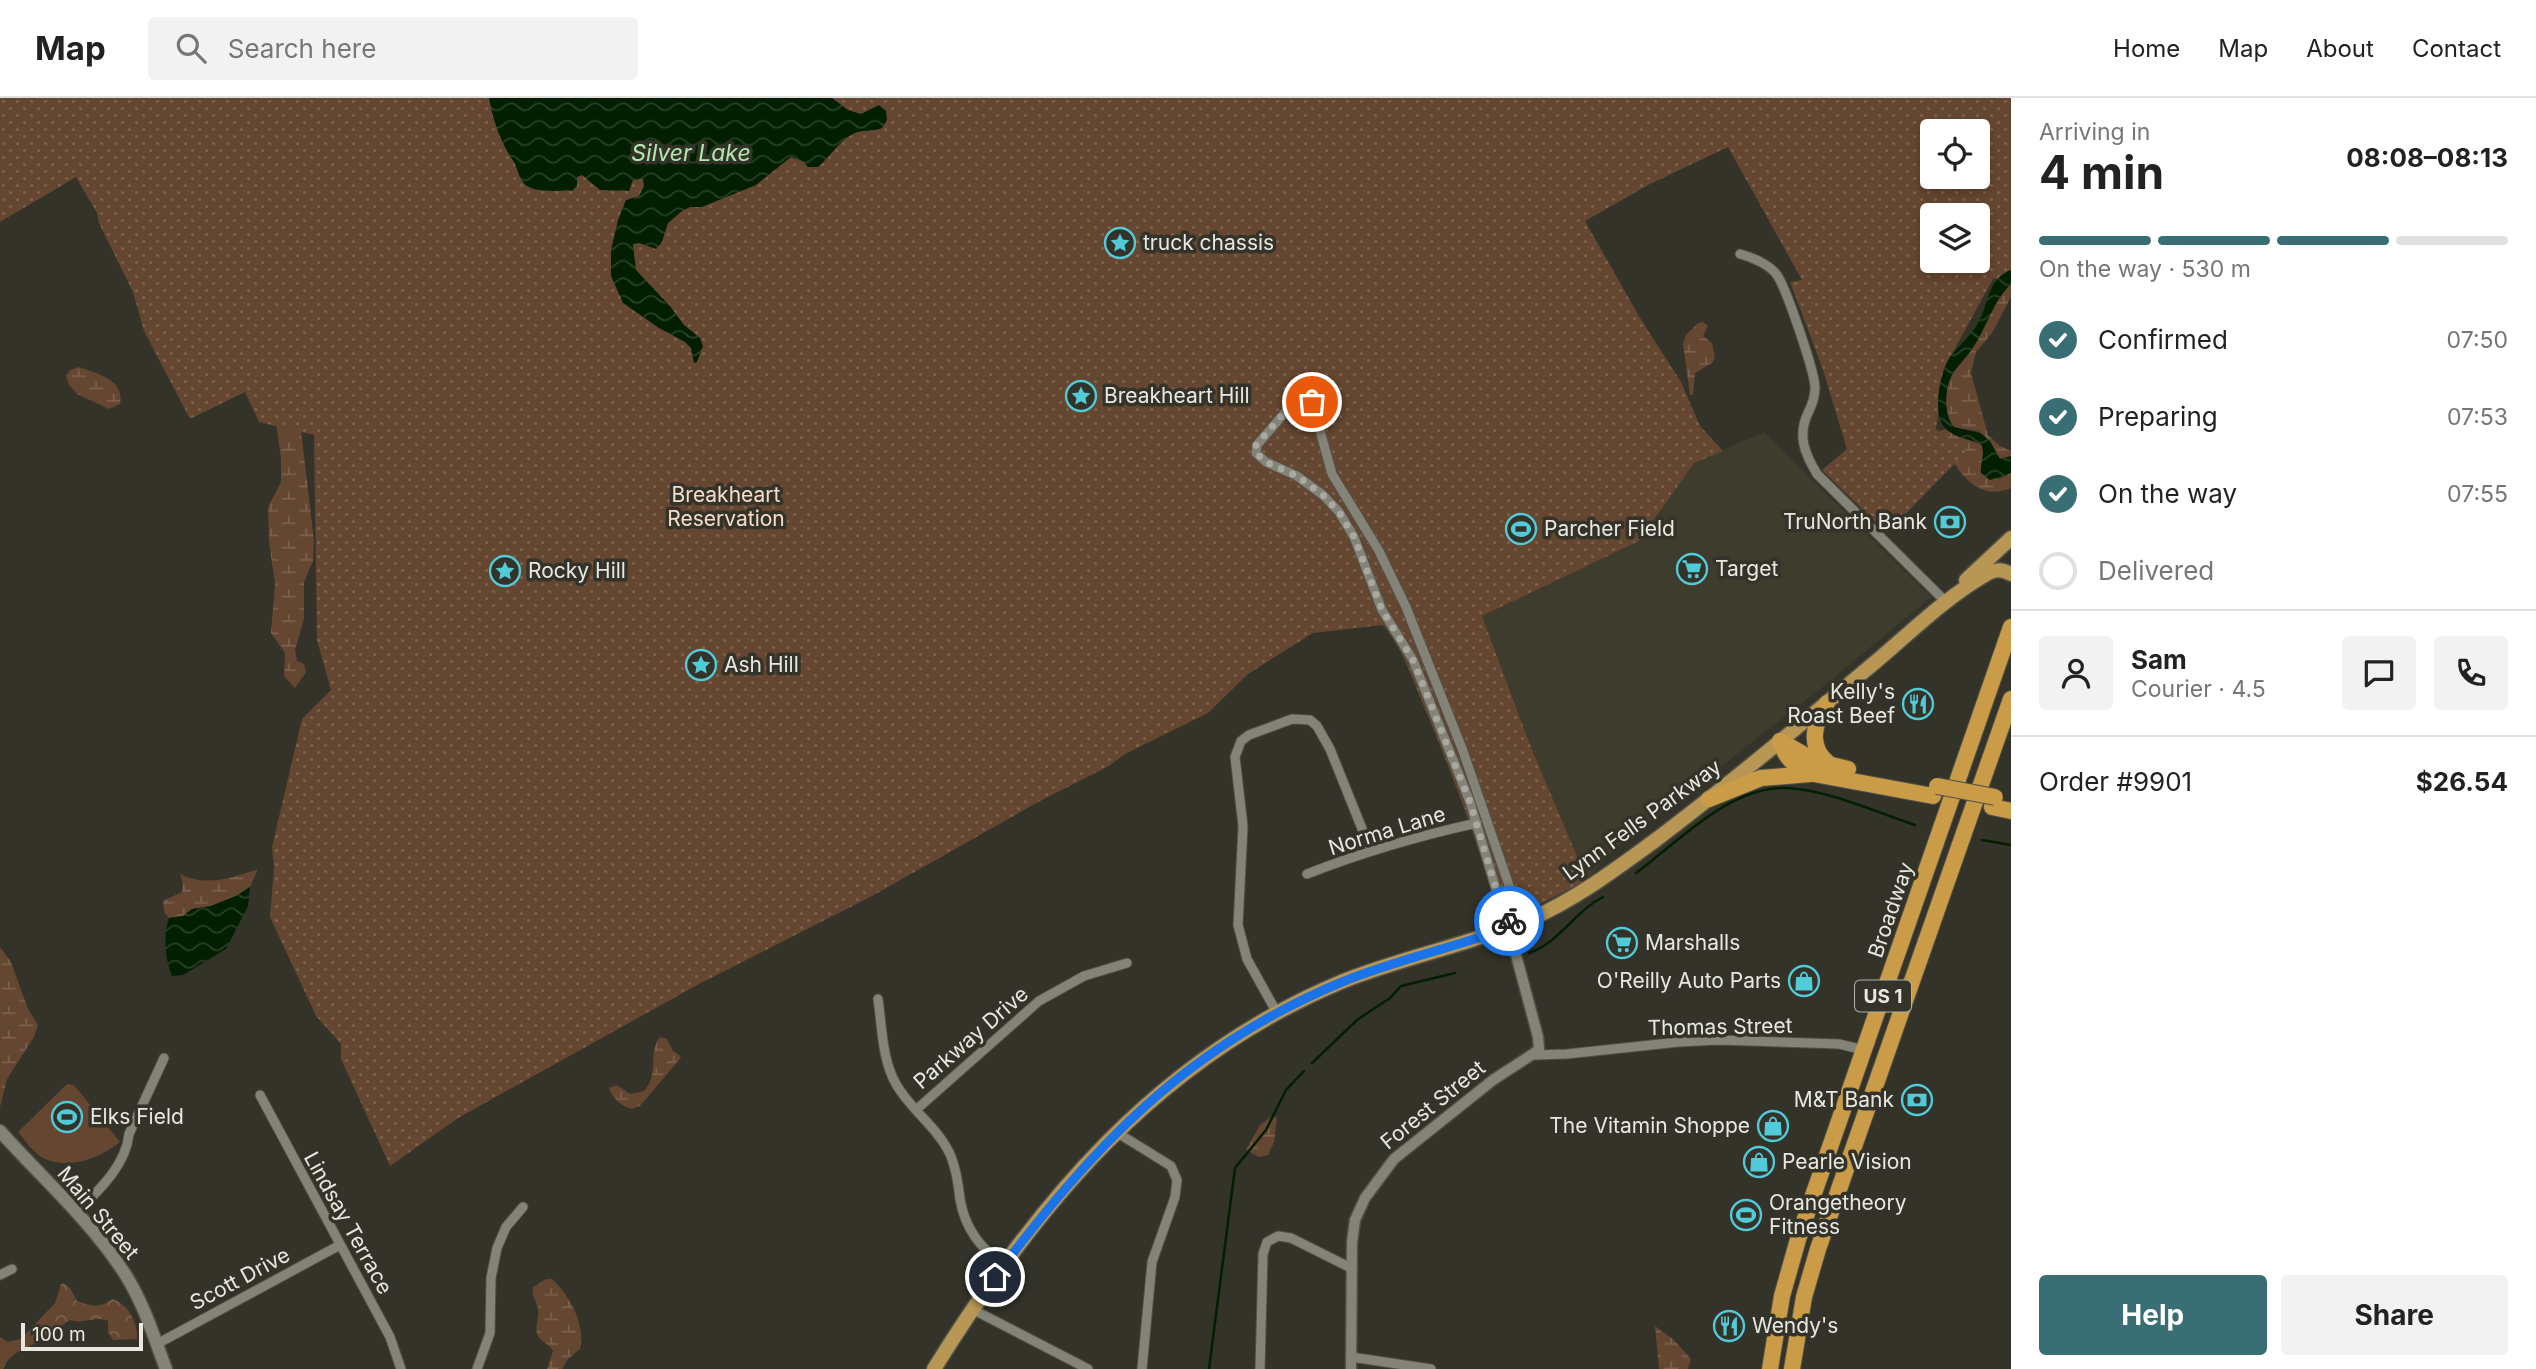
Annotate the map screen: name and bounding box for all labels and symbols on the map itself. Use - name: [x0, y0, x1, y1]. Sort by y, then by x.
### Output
- water label: Silver Lake: [631, 139, 751, 167]
- place icon: truck chassis: [1103, 226, 1137, 260]
- place label: truck chassis: [1143, 230, 1274, 255]
- pin: [1282, 372, 1342, 432]
- place icon: Breakheart Hill: [1064, 379, 1098, 413]
- place label: Breakheart Hill: [1104, 383, 1250, 408]
- park label: Breakheart Reservation: [667, 482, 785, 531]
- bank icon: TruNorth Bank: [1933, 505, 1967, 539]
- place label: TruNorth Bank: [1783, 509, 1927, 534]
- sports icon: Parcher Field: [1504, 512, 1538, 546]
- place label: Parcher Field: [1544, 516, 1675, 541]
- supermarket icon: Target: [1675, 552, 1709, 586]
- place icon: Rocky Hill: [488, 554, 522, 588]
- place label: Target: [1715, 556, 1778, 581]
- place label: Rocky Hill: [528, 558, 626, 583]
- place icon: Ash Hill: [684, 648, 718, 682]
- place label: Ash Hill: [724, 652, 799, 677]
- place label: Kelly's Roast Beef: [1787, 679, 1895, 728]
- restaurant icon: Kelly's Roast Beef: [1901, 687, 1935, 721]
- street label: Lynn Fells Parkway: [1558, 754, 1726, 885]
- street label: Norma Lane: [1325, 801, 1448, 860]
- street label: Broadway: [1863, 859, 1919, 961]
- courier: [1474, 886, 1544, 956]
- supermarket icon: Marshalls: [1605, 926, 1639, 960]
- place label: Marshalls: [1645, 930, 1740, 955]
- shop icon: O'Reilly Auto Parts: [1787, 964, 1821, 998]
- place label: O'Reilly Auto Parts: [1597, 968, 1781, 993]
- road number: US 1: [1855, 980, 1911, 1012]
- street label: Parkway Drive: [908, 981, 1033, 1094]
- street label: Thomas Street: [1647, 1013, 1793, 1040]
- street label: Forest Street: [1375, 1055, 1490, 1154]
- bank icon: M&T Bank: [1900, 1083, 1934, 1117]
- place label: M&T Bank: [1794, 1087, 1894, 1112]
- sports icon: Elks Field: [50, 1100, 84, 1134]
- place label: Elks Field: [90, 1104, 184, 1129]
- shop icon: The Vitamin Shoppe: [1756, 1109, 1790, 1143]
- place label: The Vitamin Shoppe: [1549, 1113, 1750, 1138]
- shop icon: Pearle Vision: [1742, 1145, 1776, 1179]
- street label: Lindsay Terrace: [299, 1147, 398, 1298]
- place label: Pearle Vision: [1782, 1149, 1912, 1174]
- street label: Main Street: [52, 1161, 144, 1264]
- place label: Orangetheory Fitness: [1769, 1190, 1907, 1239]
- sports icon: Orangetheory Fitness: [1729, 1198, 1763, 1232]
- street label: Scott Drive: [186, 1242, 294, 1315]
- pin: [965, 1247, 1025, 1307]
- restaurant icon: Wendy's: [1712, 1309, 1746, 1343]
- place label: Wendy's: [1752, 1313, 1838, 1338]
- scale bar: [21, 1320, 144, 1352]

